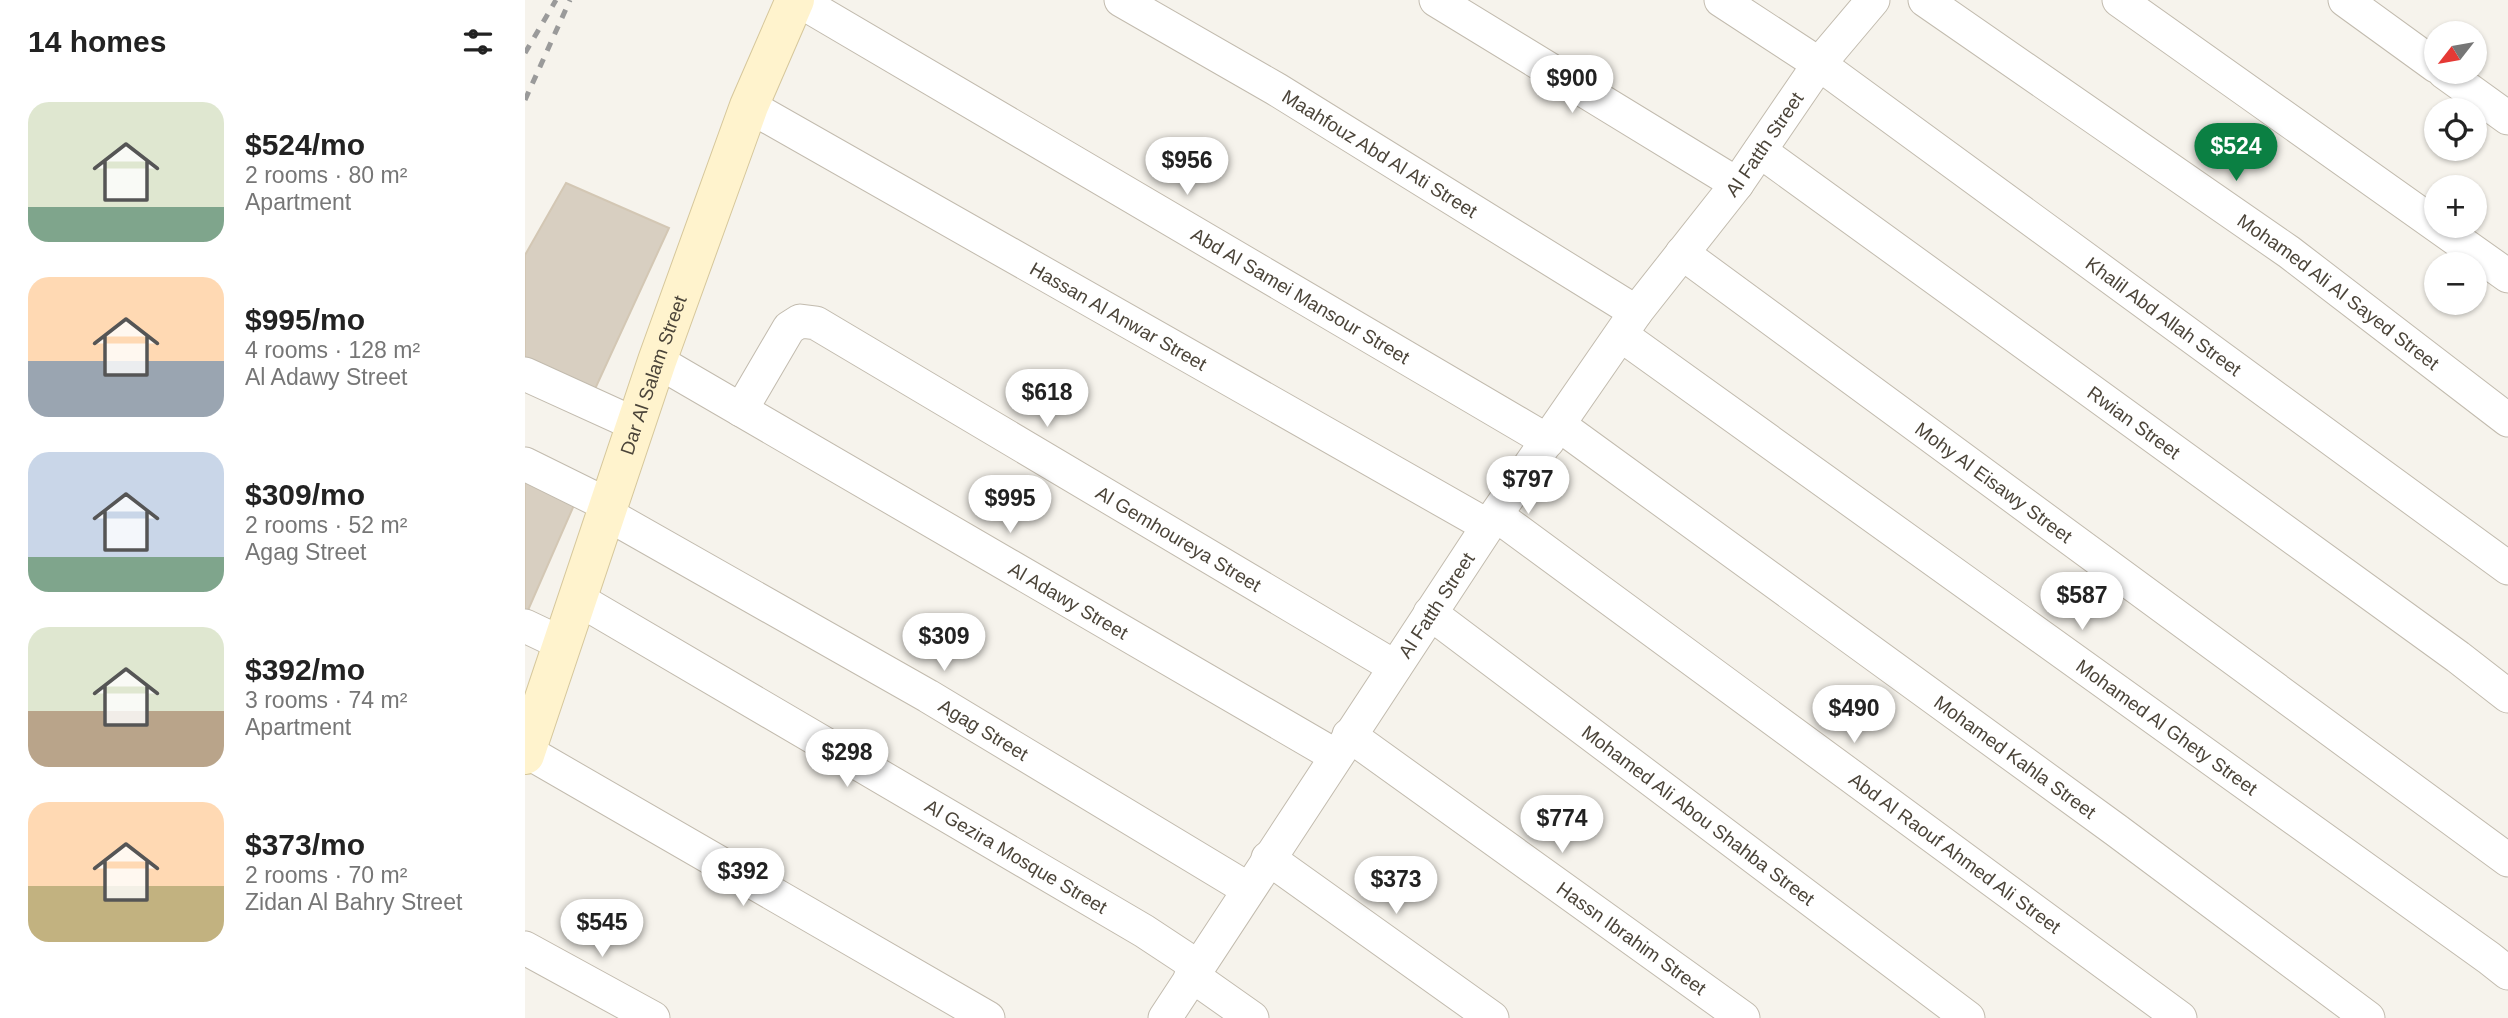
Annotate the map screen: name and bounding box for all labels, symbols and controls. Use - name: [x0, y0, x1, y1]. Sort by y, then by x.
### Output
- north arrow: [2424, 21, 2487, 84]
- map controls: [2424, 21, 2487, 315]
- icon: filters: [459, 23, 497, 61]
- text: 14 homes: [28, 25, 166, 58]
- pin: $900: [1531, 55, 1613, 115]
- text: $900: [1546, 65, 1598, 91]
- street label: Maahfouz Abd Al Ati Street: [1279, 85, 1482, 222]
- street label: Al Fatth Street: [1721, 88, 1808, 200]
- button: locate: [2424, 98, 2487, 161]
- pin: $524: [2195, 124, 2277, 183]
- text: $524/mo: [245, 128, 365, 161]
- icon: home: [84, 130, 168, 214]
- text: $524: [2210, 133, 2262, 159]
- pin: $956: [1146, 138, 1228, 197]
- text: $956: [1161, 147, 1213, 173]
- text: 2 rooms · 80 m²: [245, 162, 407, 188]
- button: +: [2424, 175, 2487, 238]
- text: Apartment: [245, 189, 351, 215]
- street label: Mohamed Ali Al Sayed Street: [2234, 209, 2444, 374]
- street label: Abd Al Samei Mansour Street: [1188, 223, 1414, 368]
- street label: Khalil Abd Allah Street: [2082, 252, 2246, 380]
- button: −: [2424, 252, 2487, 315]
- street label: Hassan Al Anwar Street: [1026, 258, 1211, 375]
- street label: Dar Al Salam Street: [616, 292, 691, 457]
- text: $995/mo: [245, 303, 365, 336]
- icon: home: [84, 305, 168, 389]
- text: 4 rooms · 128 m²: [245, 337, 420, 363]
- text: Al Adawy Street: [245, 364, 407, 390]
- pin: $618: [1006, 370, 1088, 429]
- text: $618: [1021, 379, 1073, 405]
- street label: Rwian Street: [2084, 382, 2185, 463]
- street label: Mohy Al Eisawy Street: [1911, 418, 2077, 547]
- pin: $797: [1487, 456, 1569, 516]
- text: $797: [1502, 466, 1554, 492]
- pin: $995: [969, 476, 1051, 535]
- text: $309/mo: [245, 478, 365, 511]
- icon: home: [84, 480, 168, 564]
- street label: Al Gemhoureya Street: [1092, 481, 1265, 596]
- text: $995: [984, 485, 1036, 511]
- text: 2 rooms · 52 m²: [245, 512, 407, 538]
- text: Agag Street: [245, 539, 366, 565]
- street label: Al Fatth Street: [1394, 548, 1479, 662]
- street label: Al Adawy Street: [1005, 558, 1132, 644]
- pin: $587: [2041, 572, 2123, 632]
- text: $587: [2056, 582, 2108, 608]
- pin: $309: [903, 614, 985, 673]
- text: $309: [918, 623, 970, 649]
- text: $392/mo: [245, 653, 365, 686]
- icon: home: [84, 655, 168, 739]
- street label: Mohamed Al Ghety Street: [2072, 655, 2262, 799]
- pin: $490: [1813, 686, 1895, 745]
- text: 3 rooms · 74 m²: [245, 687, 407, 713]
- street label: Mohamed Kahla Street: [1930, 691, 2101, 823]
- street label: Agag Street: [935, 695, 1033, 765]
- text: $490: [1828, 695, 1880, 721]
- text: Apartment: [245, 714, 351, 740]
- street label: Mohamed Ali Abou Shahba Street: [1578, 721, 1819, 910]
- pin: $298: [806, 730, 888, 789]
- text: $298: [821, 739, 873, 765]
- street label: Abd Al Raouf Ahmed Ali Street: [1845, 768, 2065, 938]
- street label: Al Gezira Mosque Street: [922, 795, 1111, 918]
- pin: $774: [1521, 796, 1603, 855]
- text: $774: [1536, 805, 1588, 831]
- text: $373/mo: [245, 828, 365, 861]
- icon: home: [84, 830, 168, 914]
- pin: $392: [702, 848, 784, 908]
- pin: $373: [1355, 856, 1437, 916]
- text: $392: [717, 858, 769, 884]
- text: 2 rooms · 70 m²: [245, 862, 407, 888]
- text: $373: [1370, 866, 1422, 892]
- street label: Hassn Ibrahim Street: [1553, 877, 1711, 999]
- text: Zidan Al Bahry Street: [245, 889, 462, 915]
- pin: $545: [561, 900, 643, 959]
- text: $545: [576, 909, 628, 935]

